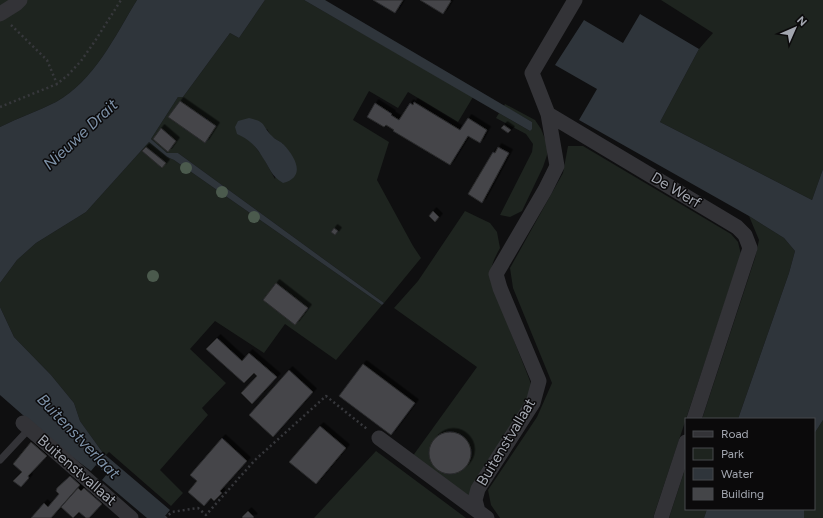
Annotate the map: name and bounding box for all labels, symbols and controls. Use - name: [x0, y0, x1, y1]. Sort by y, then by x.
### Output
- north arrow: [775, 8, 815, 48]
- text: N: [794, 14, 809, 29]
- water label: Nieuwe Drait: [39, 95, 122, 174]
- street label: De Werf: [648, 168, 705, 212]
- water label: Buitenstverlaat: [33, 390, 125, 483]
- street label: Buitenstvallaat: [473, 395, 539, 489]
- legend: [685, 418, 815, 510]
- text: Road: [721, 427, 749, 441]
- street label: Buitenstvallaat: [34, 431, 120, 509]
- text: Park: [721, 447, 744, 461]
- text: Water: [721, 467, 753, 481]
- text: Building: [721, 487, 764, 501]

